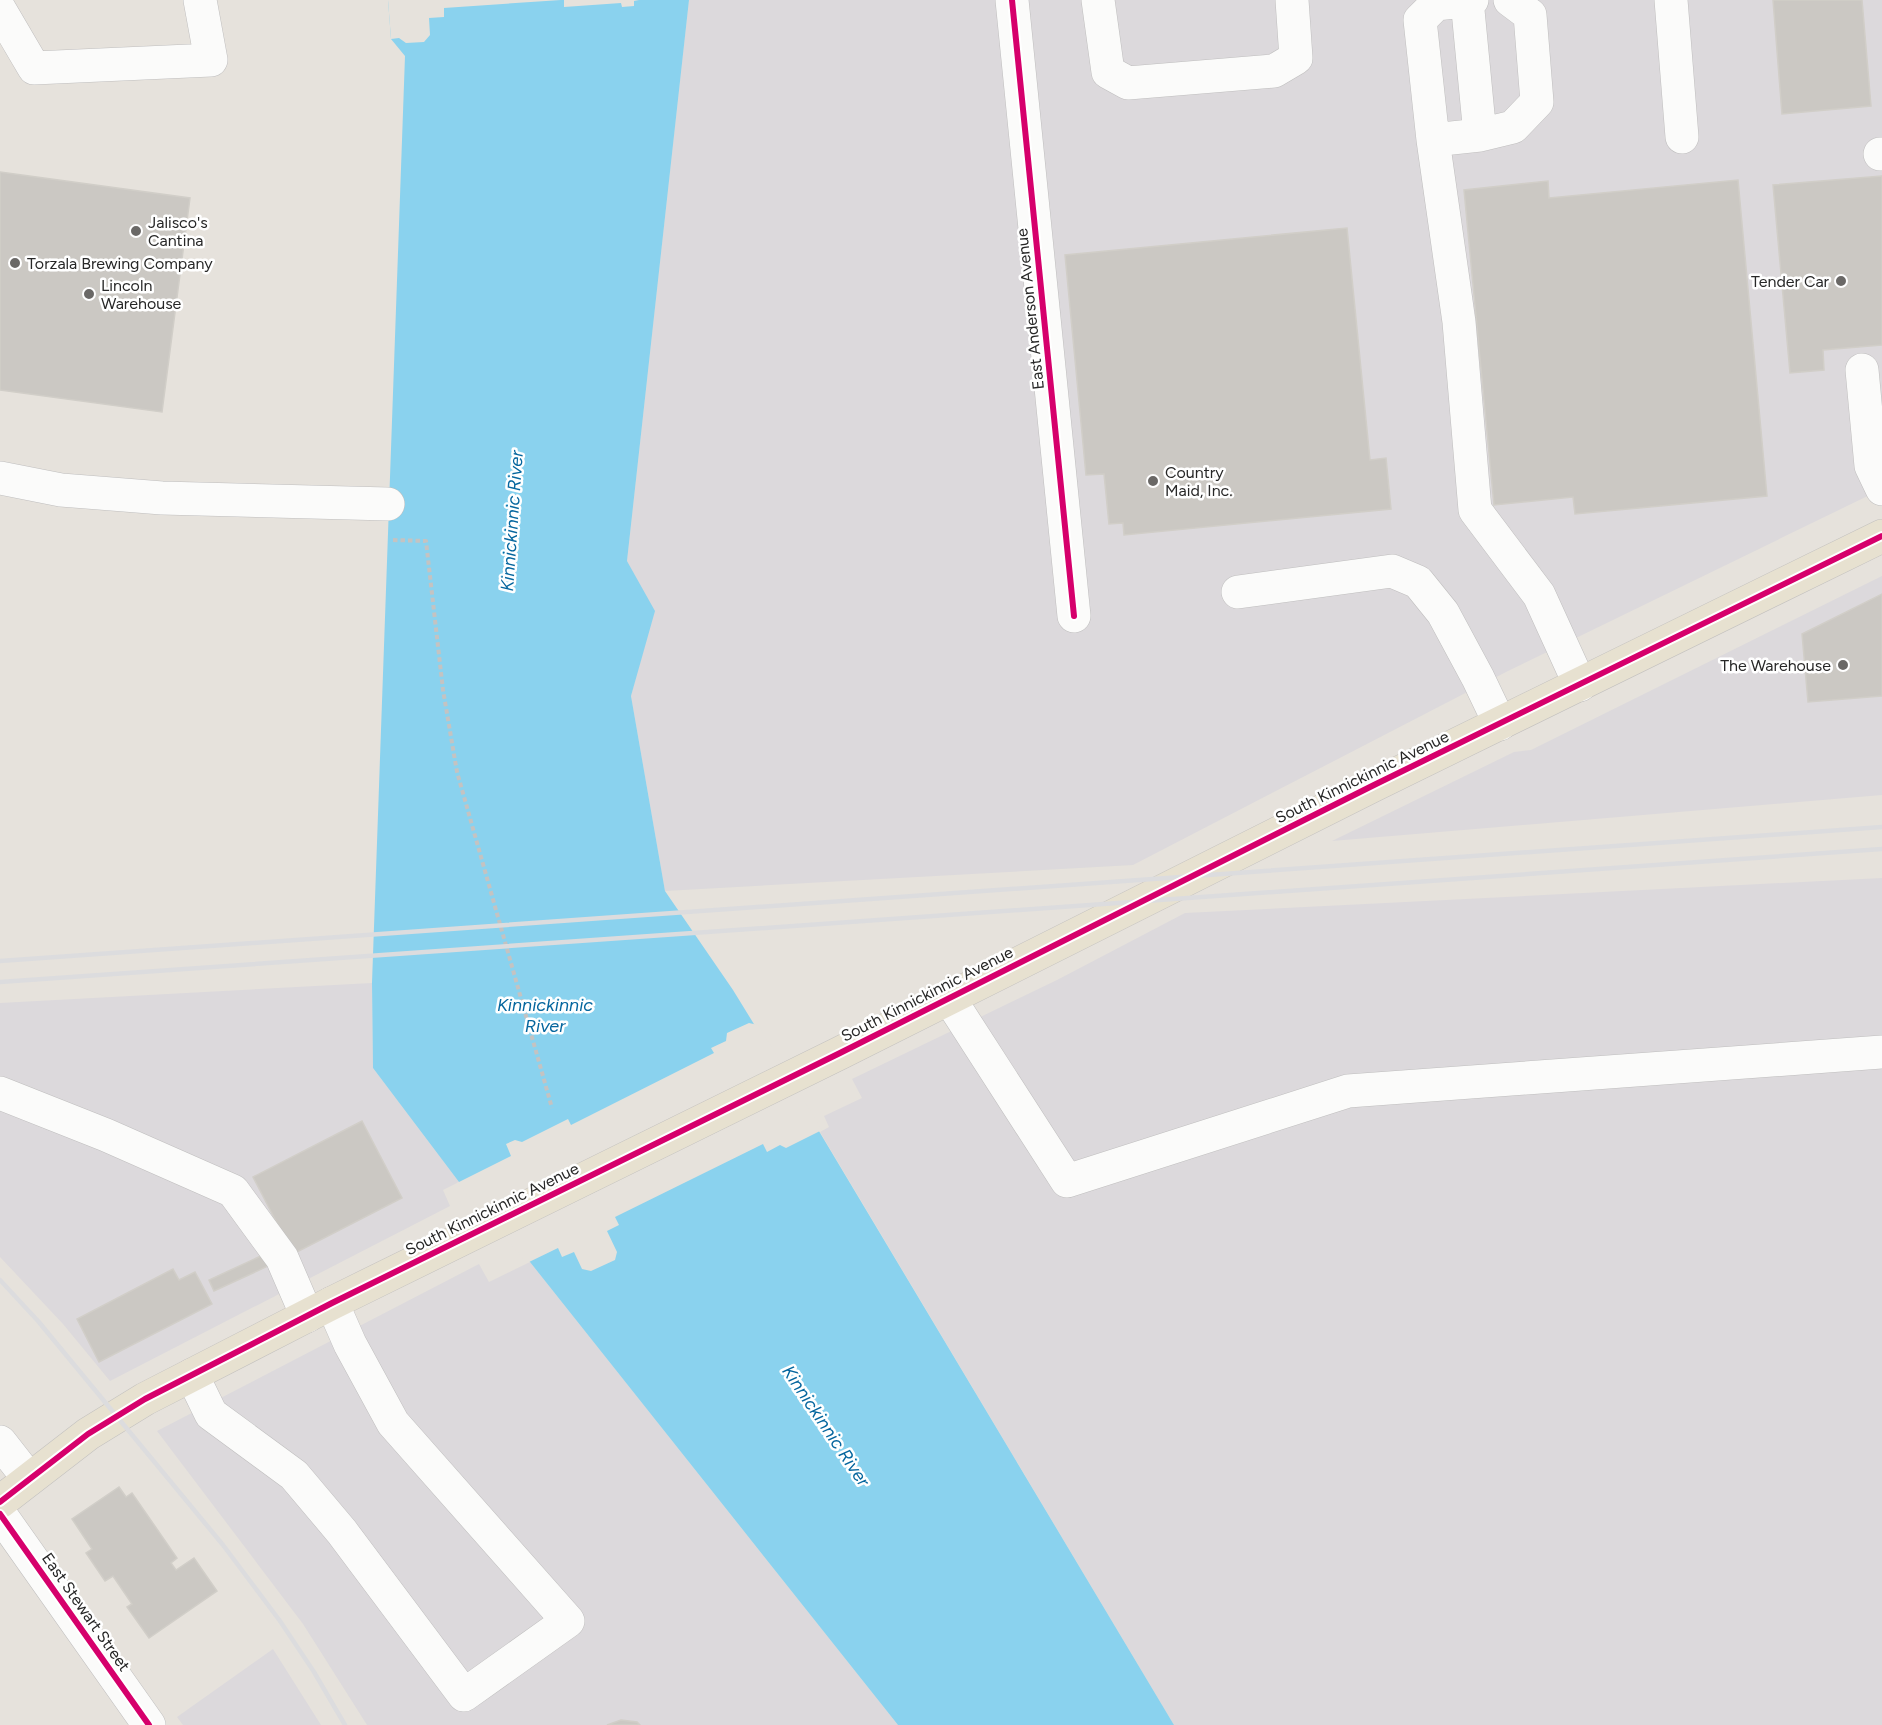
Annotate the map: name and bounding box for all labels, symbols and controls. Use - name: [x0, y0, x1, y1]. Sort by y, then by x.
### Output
- place label: Jalisco's Cantina: [148, 213, 208, 250]
- marker: Jalisco's Cantina: [129, 224, 143, 238]
- street label: East Anderson Avenue: [1012, 227, 1048, 391]
- place label: Torzala Brewing Company: [27, 254, 213, 273]
- marker: Torzala Brewing Company: [8, 256, 22, 270]
- place label: Tender Car: [1751, 272, 1830, 291]
- marker: Tender Car: [1834, 274, 1848, 288]
- place label: Lincoln Warehouse: [101, 276, 182, 313]
- marker: Lincoln Warehouse: [82, 287, 96, 301]
- water label: Kinnickinnic River: [496, 449, 528, 592]
- place label: Country Maid, Inc.: [1165, 463, 1233, 500]
- marker: Country Maid, Inc.: [1146, 474, 1160, 488]
- place label: The Warehouse: [1720, 656, 1831, 675]
- marker: The Warehouse: [1836, 658, 1850, 672]
- street label: South Kinnickinnic Avenue: [1272, 727, 1452, 827]
- street label: South Kinnickinnic Avenue: [838, 942, 1016, 1046]
- water label: Kinnickinnic River: [497, 994, 593, 1037]
- street label: South Kinnickinnic Avenue: [402, 1159, 582, 1259]
- water label: Kinnickinnic River: [777, 1361, 875, 1491]
- street label: East Stewart Street: [38, 1549, 134, 1675]

